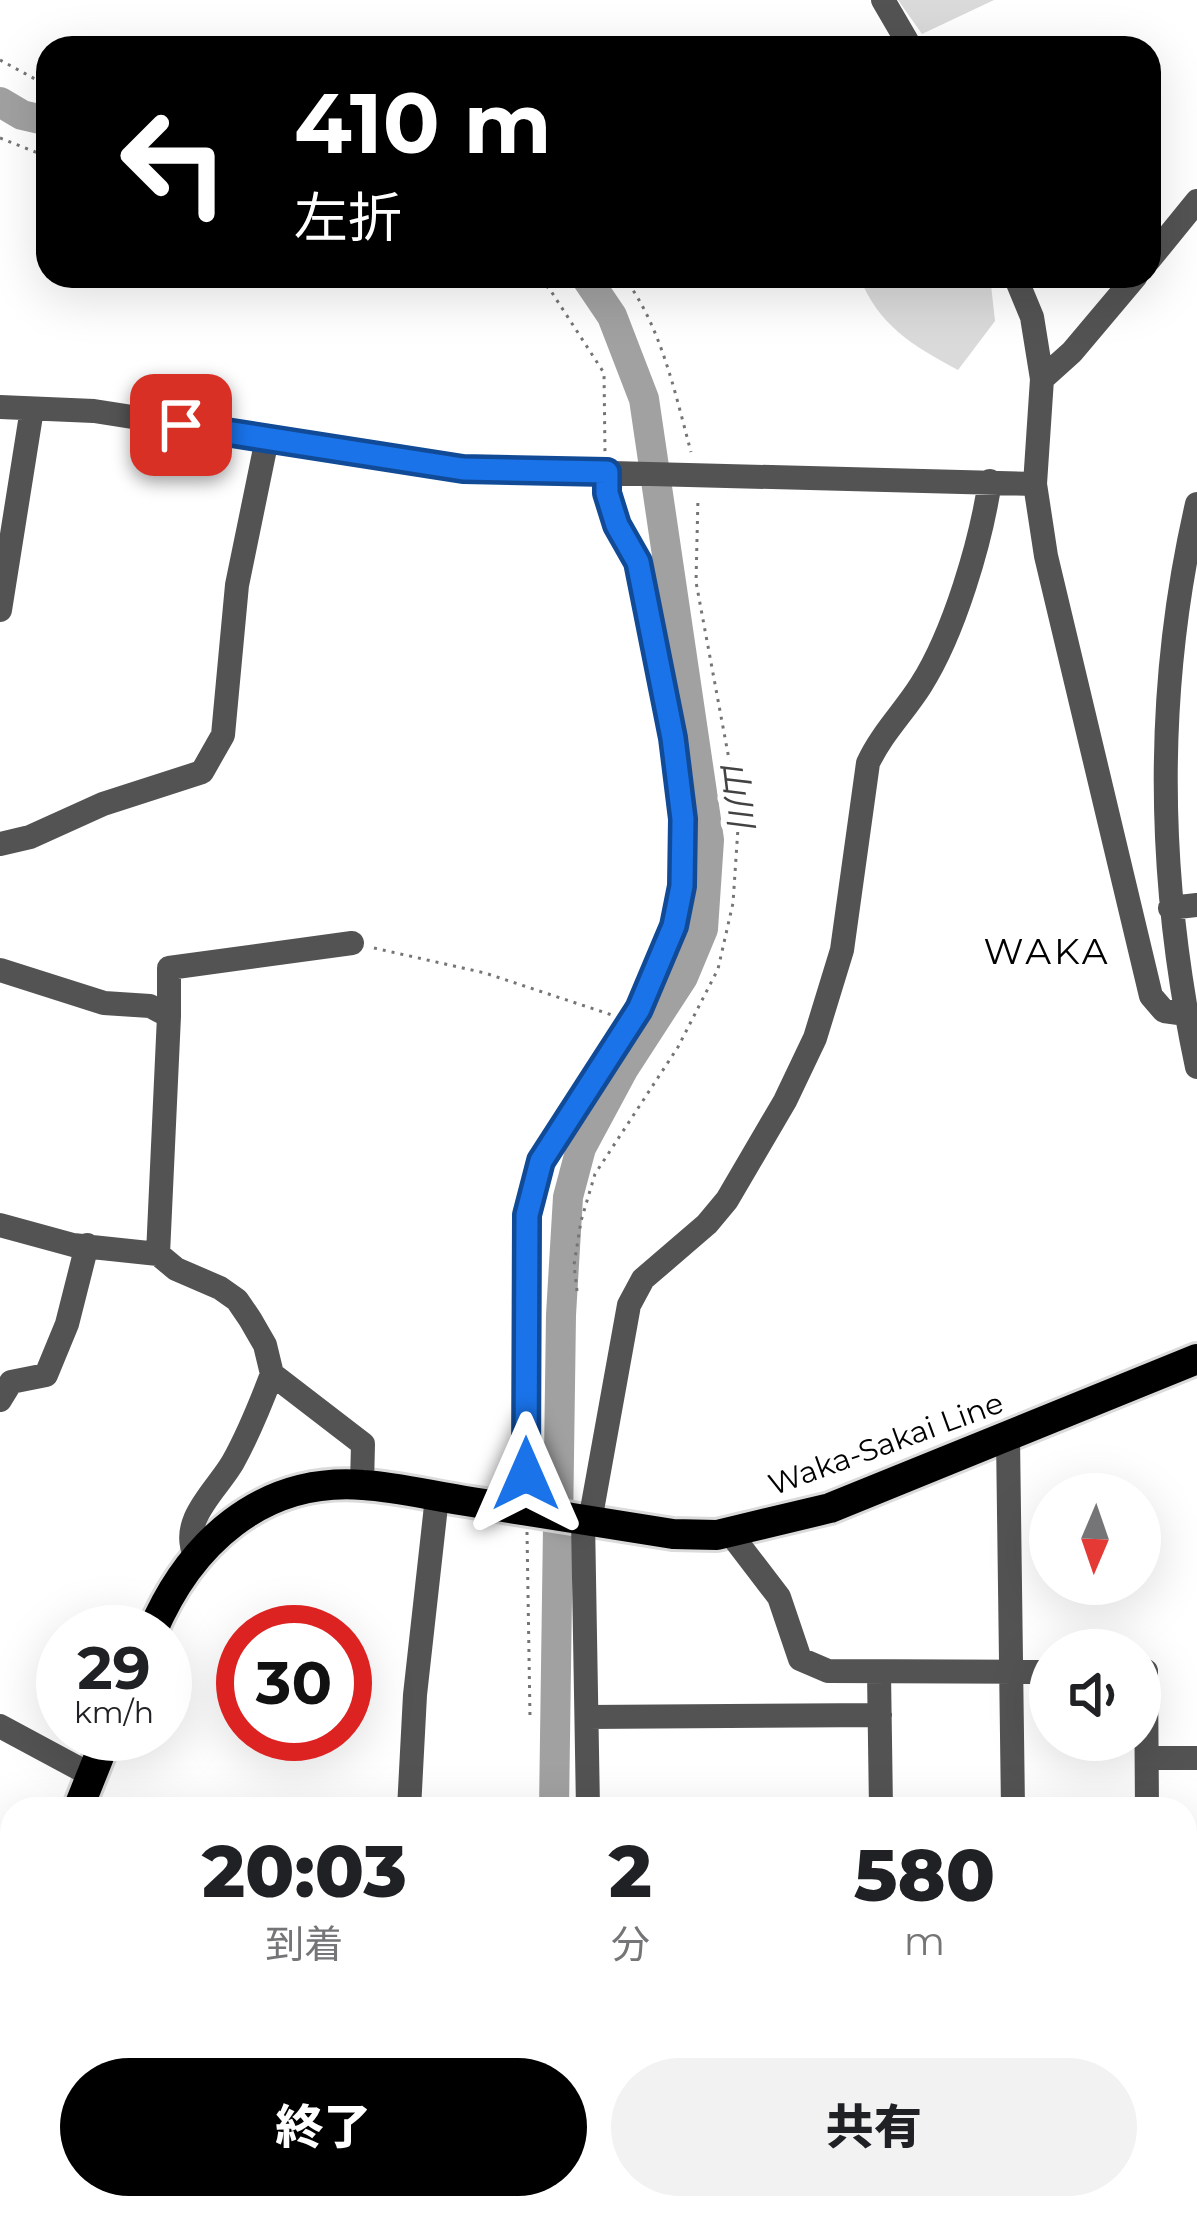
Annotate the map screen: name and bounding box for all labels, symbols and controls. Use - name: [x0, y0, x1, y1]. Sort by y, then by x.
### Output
- text: 410 m: [294, 72, 552, 174]
- icon: left: [96, 84, 252, 240]
- text: 左折: [294, 185, 402, 251]
- pin: [130, 374, 232, 476]
- icon: arrive: [148, 392, 214, 458]
- water label: 山川: [714, 759, 762, 832]
- district label: WAKA: [984, 929, 1110, 973]
- street label: Waka-Sakai Line: [763, 1384, 1008, 1503]
- position arrow: [463, 1411, 589, 1537]
- north arrow: [1029, 1473, 1161, 1605]
- map controls: [1029, 1473, 1161, 1761]
- speed limit sign: 30: [216, 1605, 372, 1761]
- button: sound: [1029, 1629, 1161, 1761]
- text: 29: [77, 1631, 151, 1704]
- text: km/h: [74, 1694, 154, 1731]
- text: 20:03: [202, 1827, 407, 1915]
- text: 2: [609, 1827, 652, 1915]
- text: 580: [854, 1831, 995, 1919]
- text: m: [904, 1917, 945, 1965]
- text: 到着: [265, 1920, 343, 1968]
- text: 分: [611, 1920, 650, 1968]
- button: 終了: [60, 2058, 587, 2196]
- button: 共有: [611, 2058, 1137, 2196]

